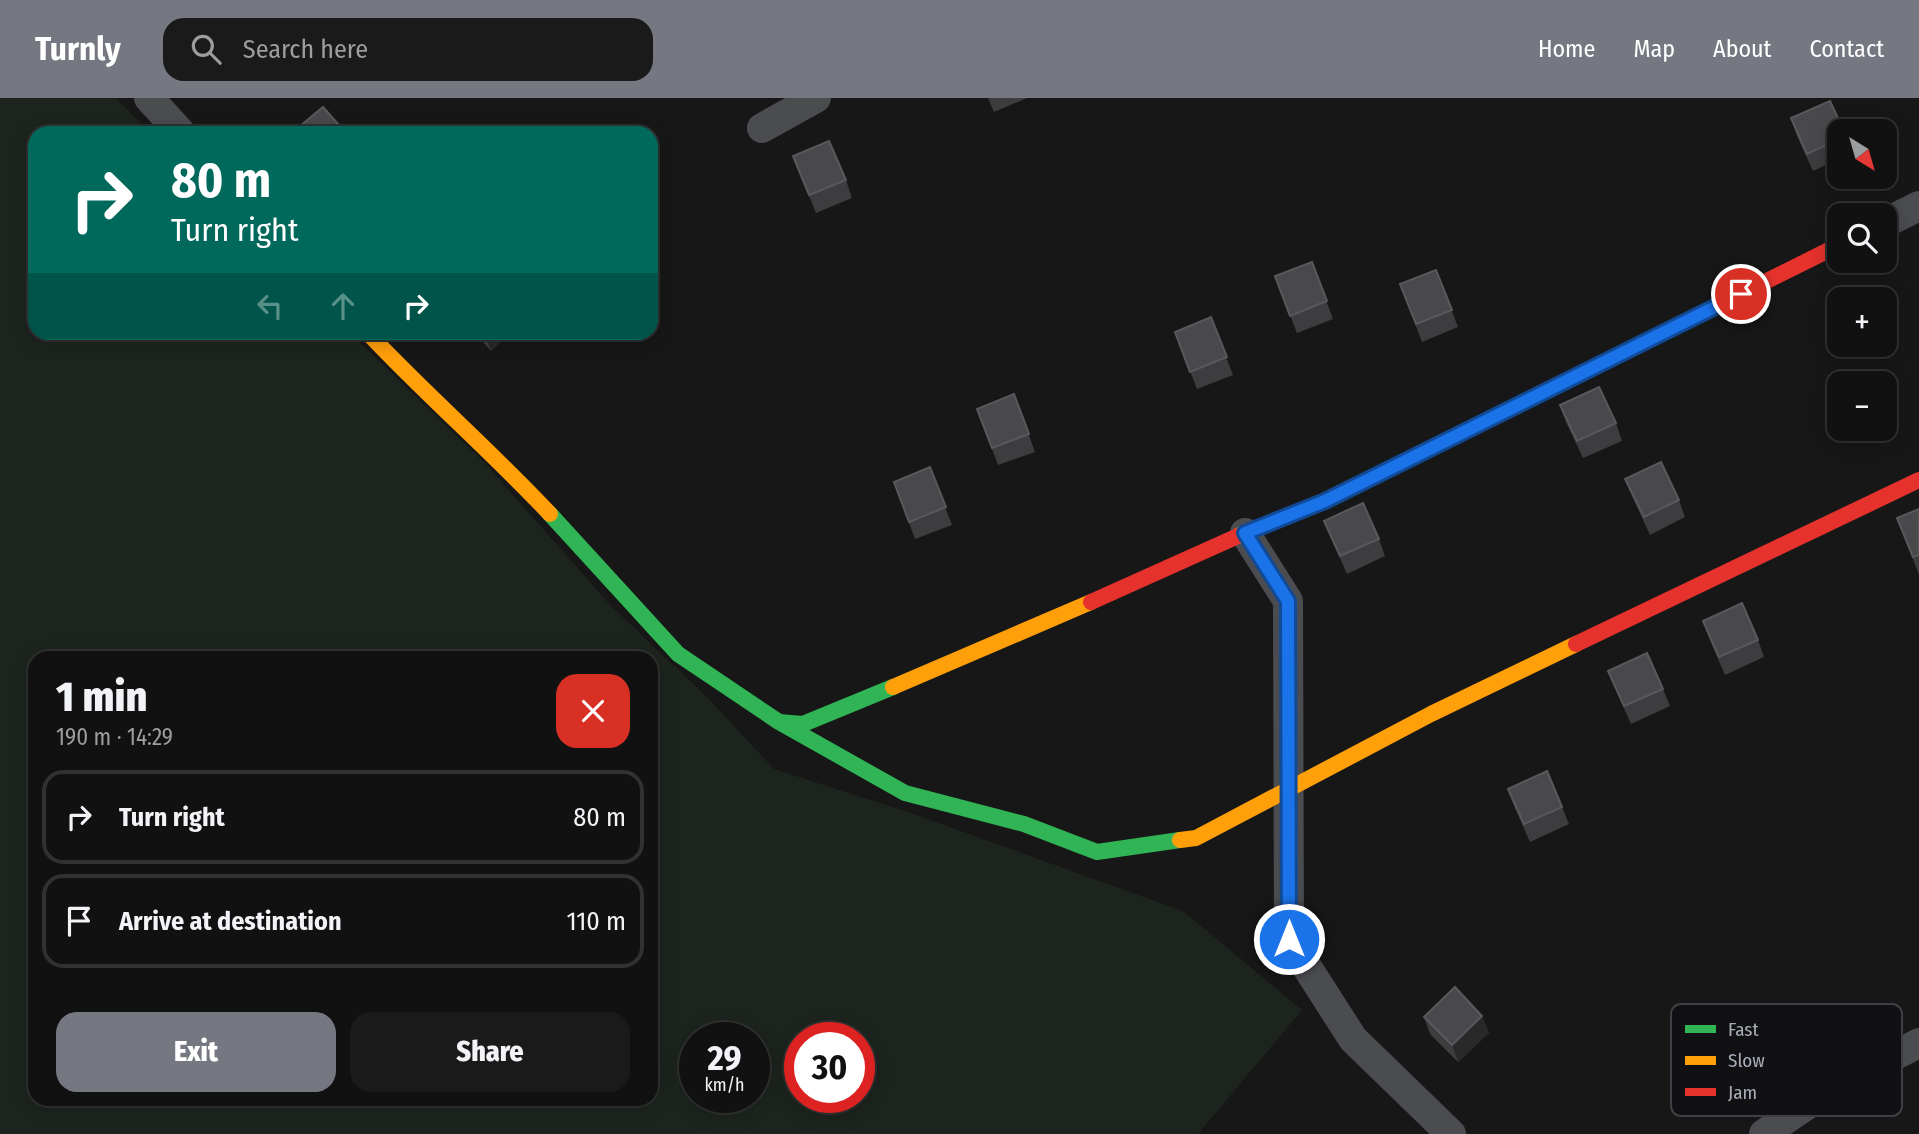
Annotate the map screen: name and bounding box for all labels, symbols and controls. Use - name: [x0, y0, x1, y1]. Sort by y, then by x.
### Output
- search box: [163, 18, 653, 81]
- text: Turnly: [35, 29, 121, 69]
- icon: search: [187, 30, 225, 68]
- text: Search here: [243, 34, 368, 65]
- text: Home: [1538, 35, 1595, 63]
- text: Map: [1633, 35, 1675, 63]
- text: About: [1713, 35, 1771, 63]
- text: Contact: [1809, 35, 1884, 63]
- north arrow: [1827, 119, 1897, 189]
- map controls: [1827, 119, 1897, 441]
- text: 80 m: [171, 151, 271, 210]
- icon: right: [56, 154, 147, 245]
- button: search: [1827, 203, 1897, 273]
- text: Turn right: [171, 211, 298, 249]
- pin: [1711, 264, 1771, 324]
- icon: arrive: [1722, 275, 1760, 313]
- icon: left: [251, 287, 289, 325]
- icon: ahead: [324, 287, 362, 325]
- icon: right: [397, 287, 435, 325]
- button: +: [1827, 287, 1897, 357]
- button: −: [1827, 371, 1897, 441]
- text: 1 min: [56, 672, 147, 722]
- button: close: [556, 674, 630, 748]
- text: 190 m · 14:29: [56, 723, 173, 751]
- icon: right: [60, 798, 98, 836]
- text: Turn right: [119, 802, 225, 833]
- text: 80 m: [573, 802, 626, 833]
- icon: arrive: [60, 902, 98, 940]
- position arrow: [1252, 902, 1326, 976]
- text: Arrive at destination: [119, 906, 342, 937]
- text: 110 m: [566, 906, 626, 937]
- legend: [1671, 1004, 1902, 1116]
- button: Exit: [56, 1012, 336, 1092]
- button: Share: [350, 1012, 630, 1092]
- text: Fast: [1728, 1018, 1759, 1041]
- speed limit sign: 30: [784, 1022, 875, 1113]
- text: 29: [707, 1037, 742, 1079]
- text: Slow: [1728, 1049, 1765, 1072]
- text: km/h: [704, 1074, 745, 1096]
- text: Jam: [1728, 1081, 1757, 1104]

